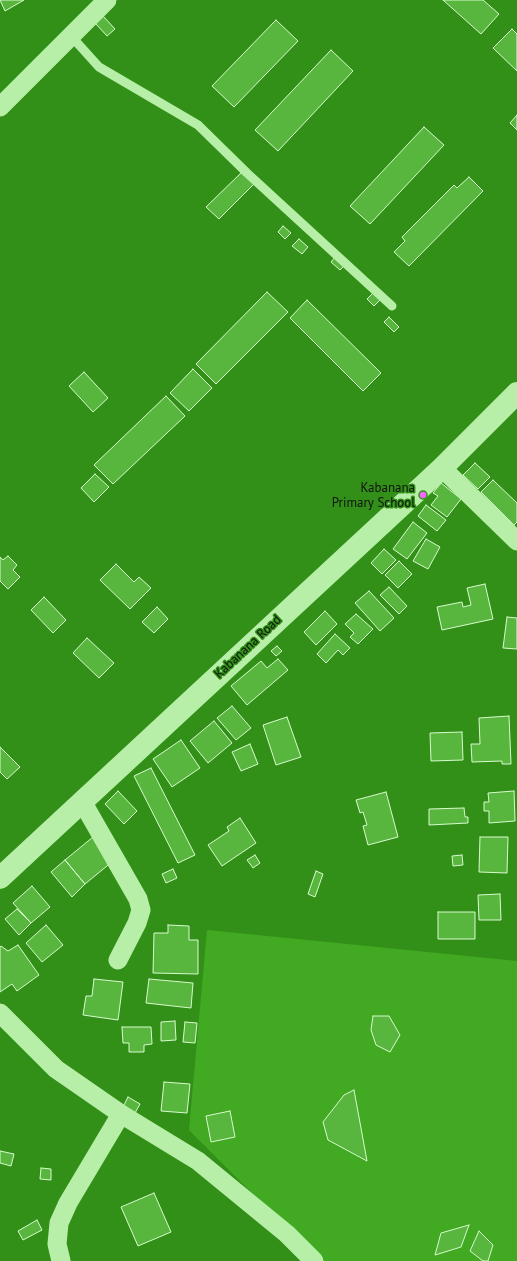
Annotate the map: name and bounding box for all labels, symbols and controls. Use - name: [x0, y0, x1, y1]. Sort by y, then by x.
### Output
- place label: Kabanana Primary School: [332, 480, 415, 511]
- marker: Kabanana Primary School: [418, 490, 428, 500]
- street label: Kabanana Road: [211, 612, 285, 682]

